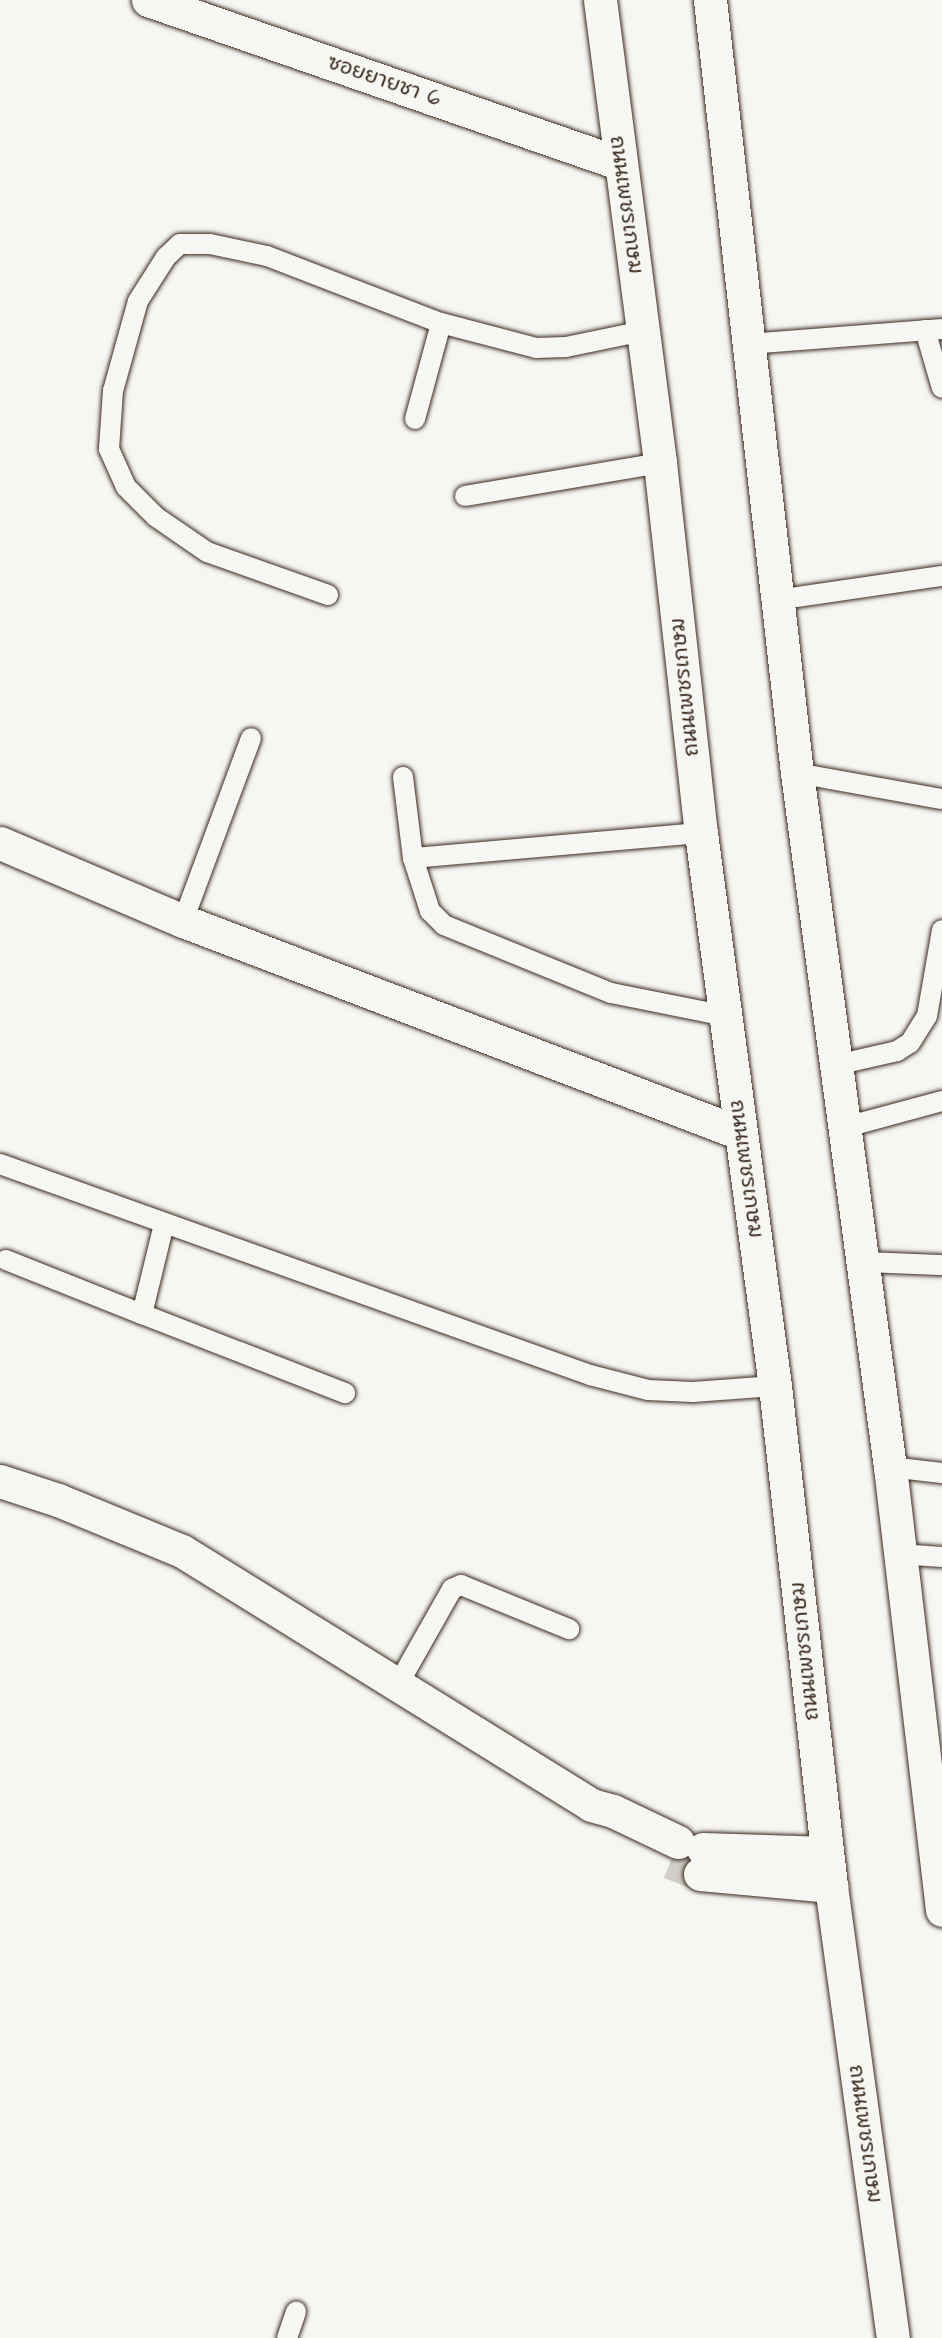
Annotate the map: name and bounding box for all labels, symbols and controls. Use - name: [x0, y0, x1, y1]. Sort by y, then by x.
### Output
- street label: ซอยยายชา 6: [324, 50, 444, 112]
- street label: ถนนเพชรเกษม: [604, 134, 648, 276]
- street label: ถนนเพชรเกษม: [665, 616, 705, 758]
- street label: ถนนเพชรเกษม: [724, 1098, 768, 1240]
- street label: ถนนเพชรเกษม: [785, 1580, 825, 1722]
- street label: ถนนเพชรเกษม: [843, 2063, 887, 2205]

